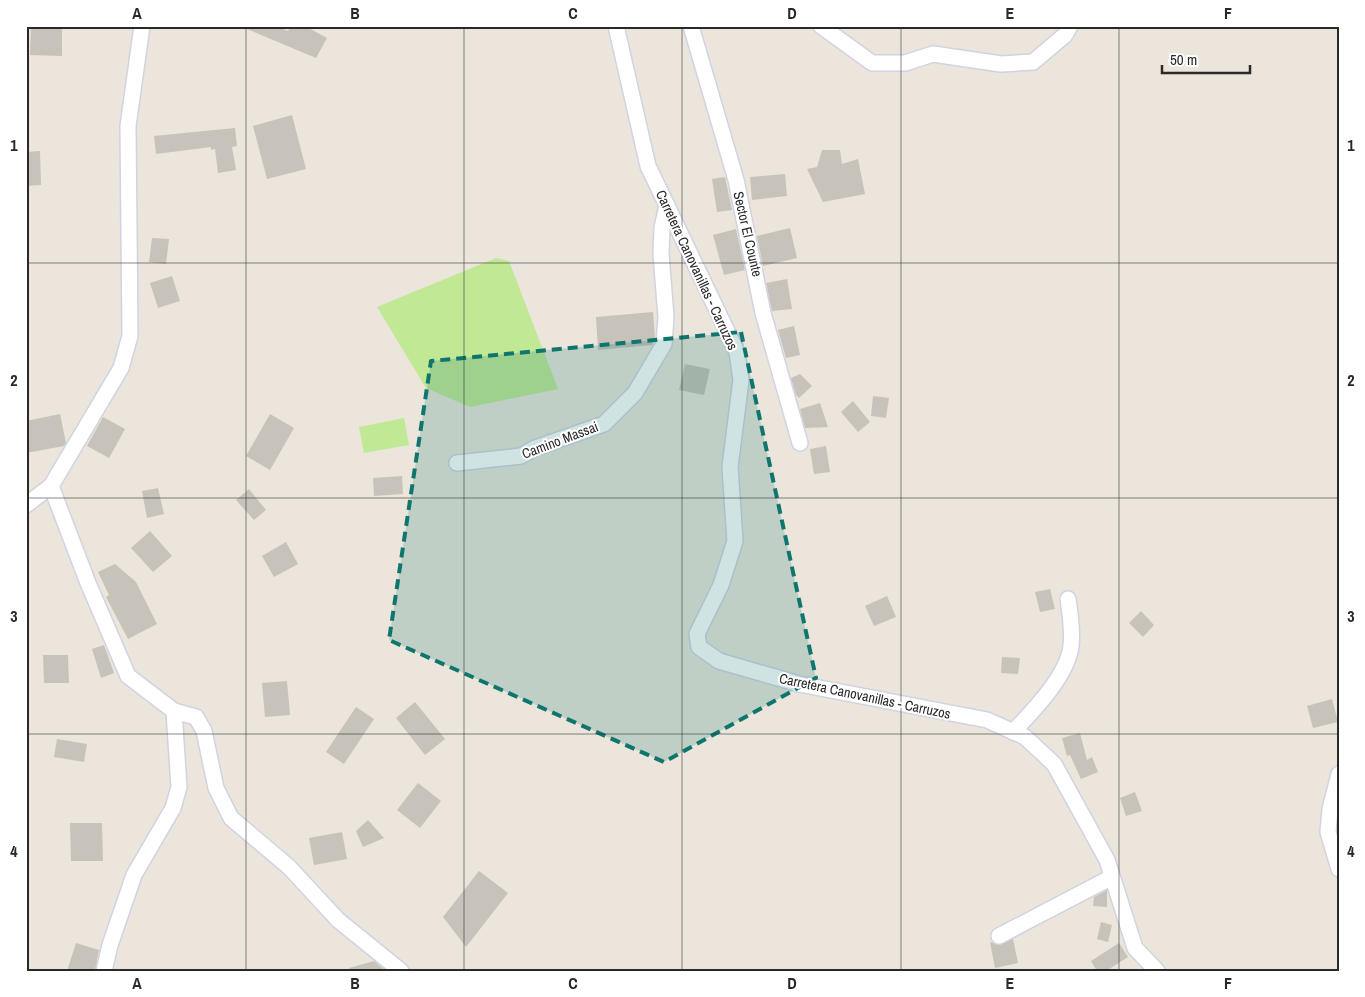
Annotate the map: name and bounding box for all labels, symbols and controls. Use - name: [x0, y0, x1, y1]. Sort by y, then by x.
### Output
- text: A: [132, 2, 142, 24]
- text: B: [350, 2, 360, 24]
- text: C: [568, 2, 578, 24]
- text: D: [787, 2, 797, 24]
- text: E: [1006, 2, 1015, 24]
- text: F: [1224, 2, 1232, 24]
- scale bar: [1162, 42, 1250, 74]
- text: 50 m: [1170, 49, 1197, 70]
- text: 1: [10, 134, 18, 156]
- text: 1: [1347, 134, 1355, 156]
- street label: Carretera Canovanillas - Carruzos: [652, 187, 742, 353]
- street label: Sector El Counte: [729, 190, 767, 278]
- text: 2: [10, 369, 18, 391]
- text: 2: [1347, 369, 1355, 391]
- street label: Camino Massai: [519, 417, 601, 463]
- text: 3: [10, 605, 18, 627]
- text: 3: [1347, 605, 1355, 627]
- street label: Carretera Canovanillas - Carruzos: [778, 669, 953, 723]
- text: 4: [10, 840, 18, 862]
- text: 4: [1347, 840, 1355, 862]
- text: A: [132, 972, 142, 994]
- text: B: [350, 972, 360, 994]
- text: C: [568, 972, 578, 994]
- text: D: [787, 972, 797, 994]
- text: E: [1006, 972, 1015, 994]
- text: F: [1224, 972, 1232, 994]

